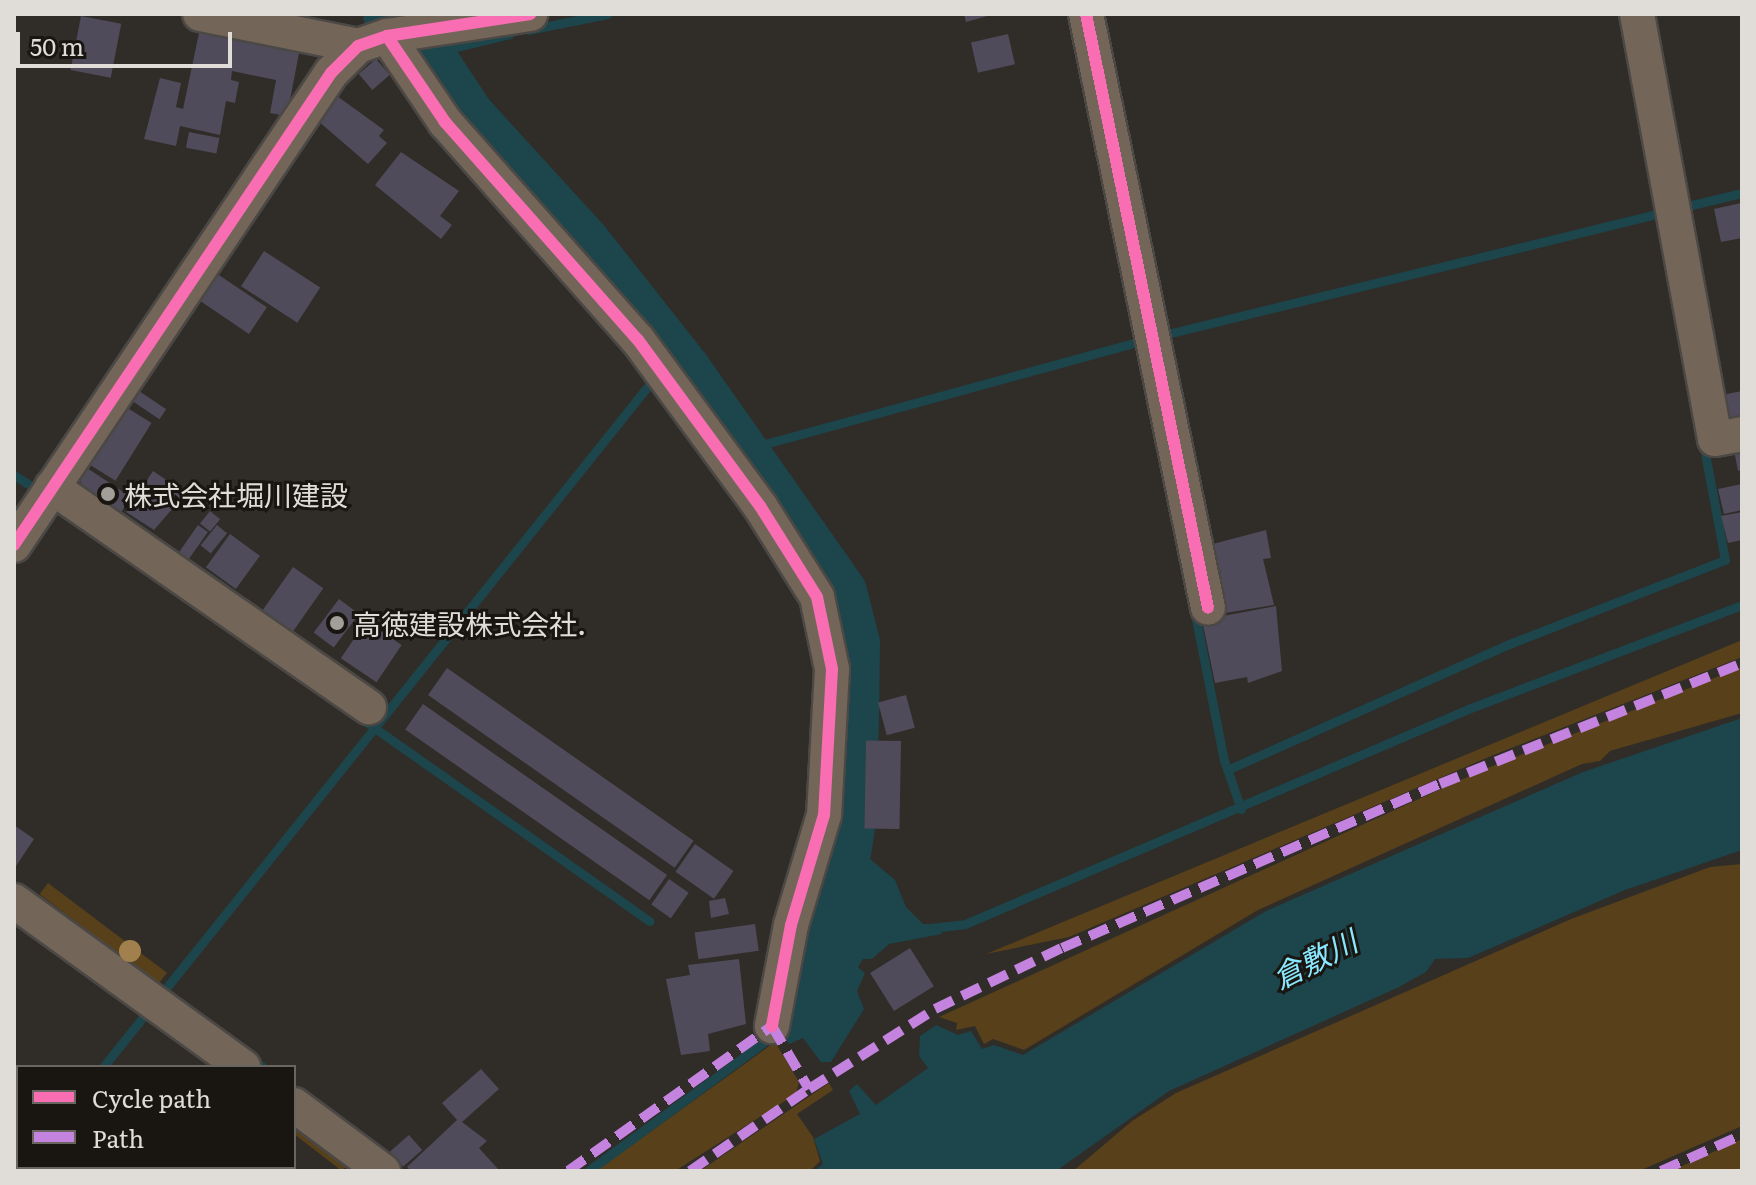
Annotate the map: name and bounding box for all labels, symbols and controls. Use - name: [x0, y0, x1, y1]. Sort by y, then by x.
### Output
- scale bar: [20, 16, 236, 66]
- text: 50 m: [30, 28, 84, 63]
- place label: 株式会社堀川建設: [124, 477, 348, 511]
- marker: 株式会社堀川建設: [99, 485, 117, 503]
- place label: 高徳建設株式会社.: [353, 606, 586, 640]
- marker: 高徳建設株式会社.: [328, 614, 346, 632]
- water label: 倉敷川: [1266, 922, 1362, 994]
- legend: [16, 1065, 296, 1169]
- text: Cycle path: [92, 1080, 211, 1115]
- text: Path: [92, 1120, 144, 1155]

